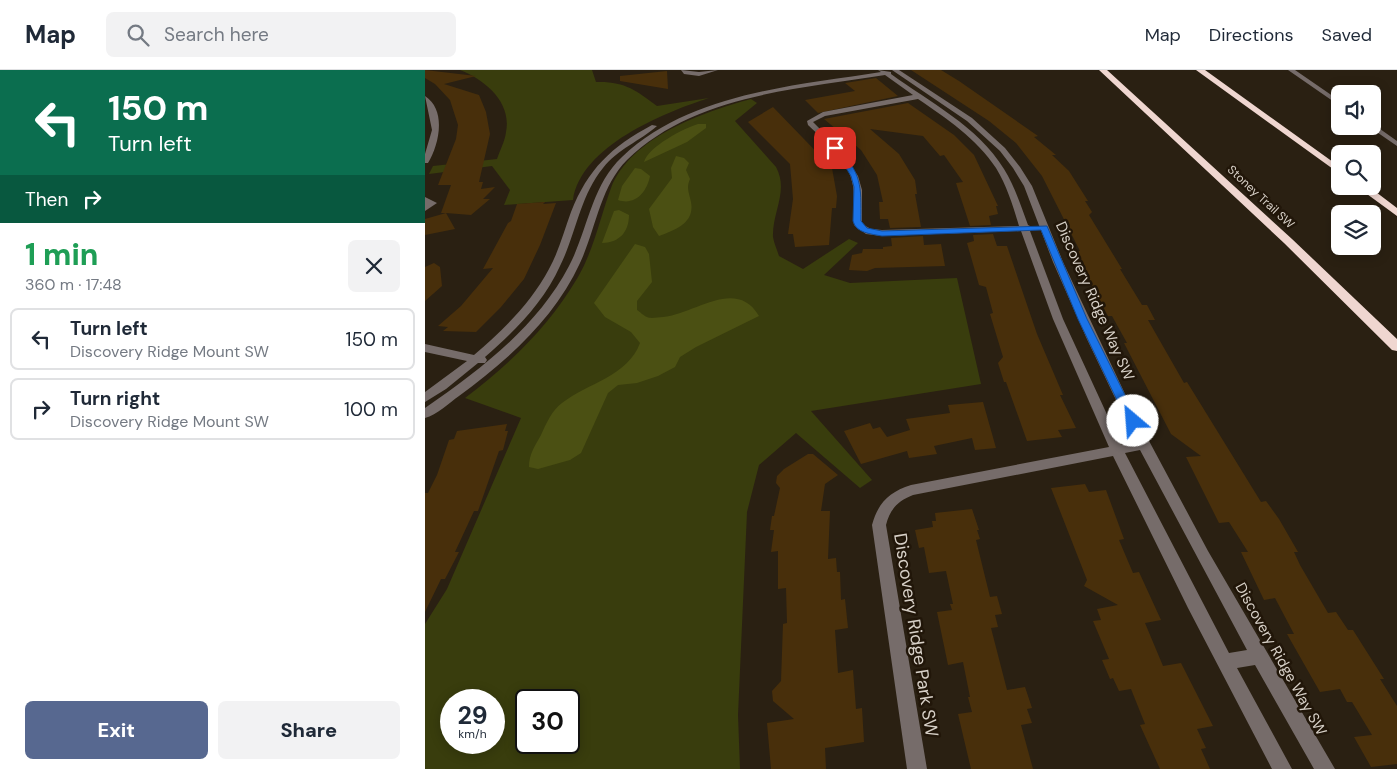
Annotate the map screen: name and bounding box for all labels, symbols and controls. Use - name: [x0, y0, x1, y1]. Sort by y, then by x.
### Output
- search box: [106, 12, 456, 57]
- text: Map: [25, 19, 76, 50]
- icon: search: [124, 21, 152, 49]
- text: Search here: [164, 22, 269, 47]
- text: Map: [1145, 23, 1181, 47]
- text: Directions: [1209, 23, 1294, 47]
- text: Saved: [1322, 23, 1372, 47]
- text: 150 m: [108, 85, 208, 131]
- map controls: [1331, 85, 1381, 255]
- button: sound: [1331, 85, 1381, 135]
- icon: left: [25, 90, 90, 155]
- pin: [814, 127, 856, 169]
- text: Turn left: [108, 129, 192, 158]
- icon: arrive: [821, 134, 849, 162]
- button: search: [1331, 145, 1381, 195]
- street label: Stoney Trail SW: [1224, 162, 1298, 232]
- icon: right: [78, 185, 106, 213]
- text: Then: [25, 187, 68, 212]
- button: layers: [1331, 205, 1381, 255]
- street label: Discovery Ridge Way SW: [1051, 218, 1139, 384]
- text: 1 min: [25, 235, 98, 274]
- button: close: [348, 240, 400, 292]
- text: 360 m · 17:48: [25, 274, 122, 295]
- text: Turn left: [70, 316, 148, 341]
- icon: left: [27, 325, 55, 353]
- text: 150 m: [346, 327, 398, 352]
- text: Discovery Ridge Mount SW: [70, 341, 269, 362]
- text: Turn right: [70, 386, 160, 411]
- position arrow: [1106, 394, 1158, 446]
- icon: right: [27, 395, 55, 423]
- text: 100 m: [344, 397, 398, 422]
- text: Discovery Ridge Mount SW: [70, 411, 269, 432]
- street label: Discovery Ridge Park SW: [888, 531, 944, 739]
- street label: Discovery Ridge Way SW: [1231, 579, 1332, 739]
- speed limit sign: 30: [515, 689, 580, 754]
- text: 29: [457, 699, 488, 732]
- button: Exit: [25, 701, 208, 759]
- button: Share: [218, 701, 400, 759]
- text: km/h: [458, 726, 487, 742]

